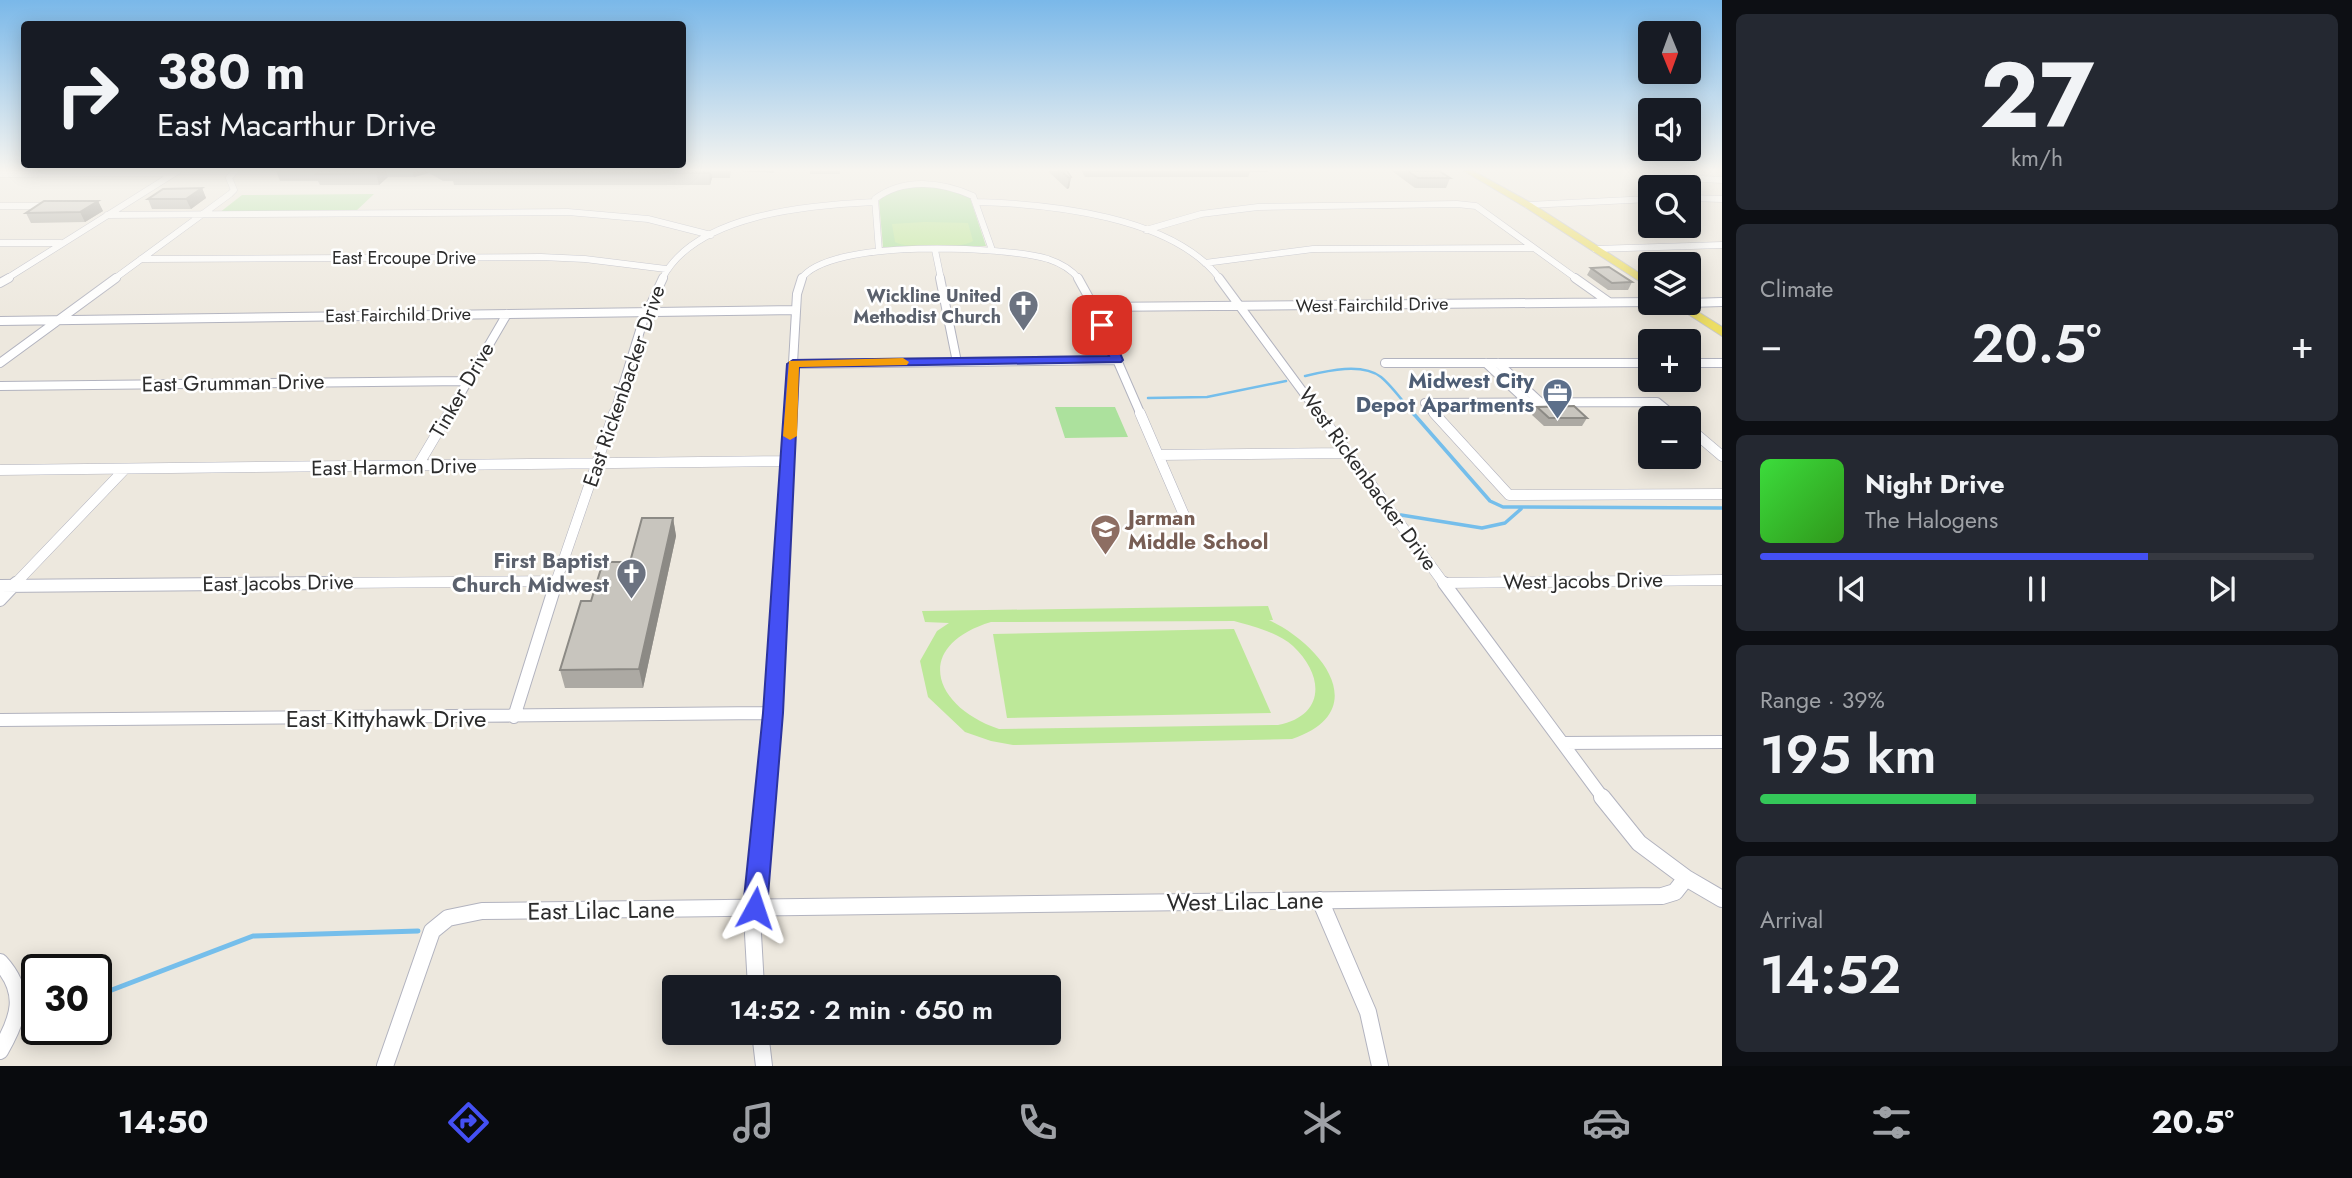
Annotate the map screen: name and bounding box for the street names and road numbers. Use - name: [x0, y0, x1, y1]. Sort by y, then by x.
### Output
- street label: East Ercoupe Drive: [332, 245, 476, 271]
- street label: East Rickenbacker Drive: [575, 281, 673, 491]
- street label: West Fairchild Drive: [1295, 291, 1449, 319]
- street label: East Fairchild Drive: [325, 301, 471, 329]
- street label: Tinker Drive: [422, 336, 502, 443]
- street label: East Grumman Drive: [141, 366, 325, 400]
- street label: West Rickenbacker Drive: [1291, 381, 1445, 577]
- street label: East Harmon Drive: [311, 451, 477, 483]
- street label: West Jacobs Drive: [1503, 565, 1663, 597]
- street label: East Jacobs Drive: [202, 567, 354, 599]
- street label: East Kittyhawk Drive: [286, 701, 486, 736]
- street label: West Lilac Lane: [1166, 882, 1324, 920]
- street label: East Lilac Lane: [527, 891, 675, 929]

